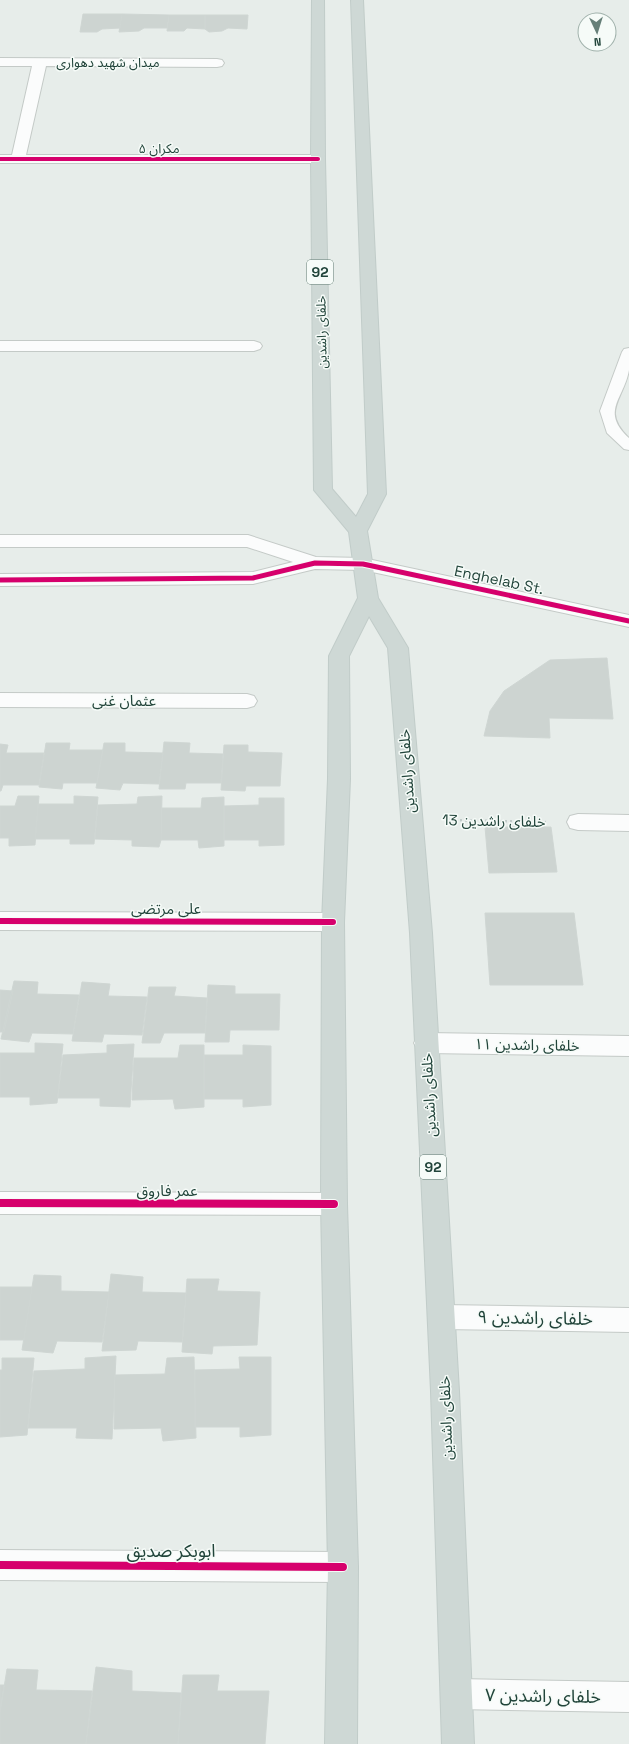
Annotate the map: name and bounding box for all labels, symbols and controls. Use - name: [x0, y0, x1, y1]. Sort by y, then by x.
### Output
- north arrow: [577, 12, 617, 52]
- text: N: [594, 35, 602, 49]
- street label: میدان شهید دهواری: [56, 54, 160, 71]
- street label: مکران ۵: [138, 140, 180, 157]
- road number: 92: [307, 260, 333, 284]
- street label: خلفای راشدین: [312, 295, 331, 369]
- street label: Enghelab St.: [453, 561, 546, 598]
- street label: عثمان غنی: [92, 691, 156, 710]
- street label: خلفای راشدین: [394, 728, 419, 814]
- street label: خلفای راشدین 13: [442, 810, 546, 831]
- street label: علی مرتضی: [131, 899, 201, 918]
- street label: خلفای راشدین ۱۱: [474, 1034, 580, 1055]
- street label: خلفای راشدین: [417, 1052, 440, 1138]
- road number: 92: [420, 1155, 446, 1179]
- street label: عمر فاروق: [137, 1181, 198, 1200]
- street label: خلفای راشدین ۹: [477, 1305, 593, 1330]
- street label: خلفای راشدین: [435, 1375, 456, 1460]
- street label: ابوبکر صدیق: [126, 1539, 216, 1562]
- street label: خلفای راشدین ۷: [485, 1683, 601, 1708]

